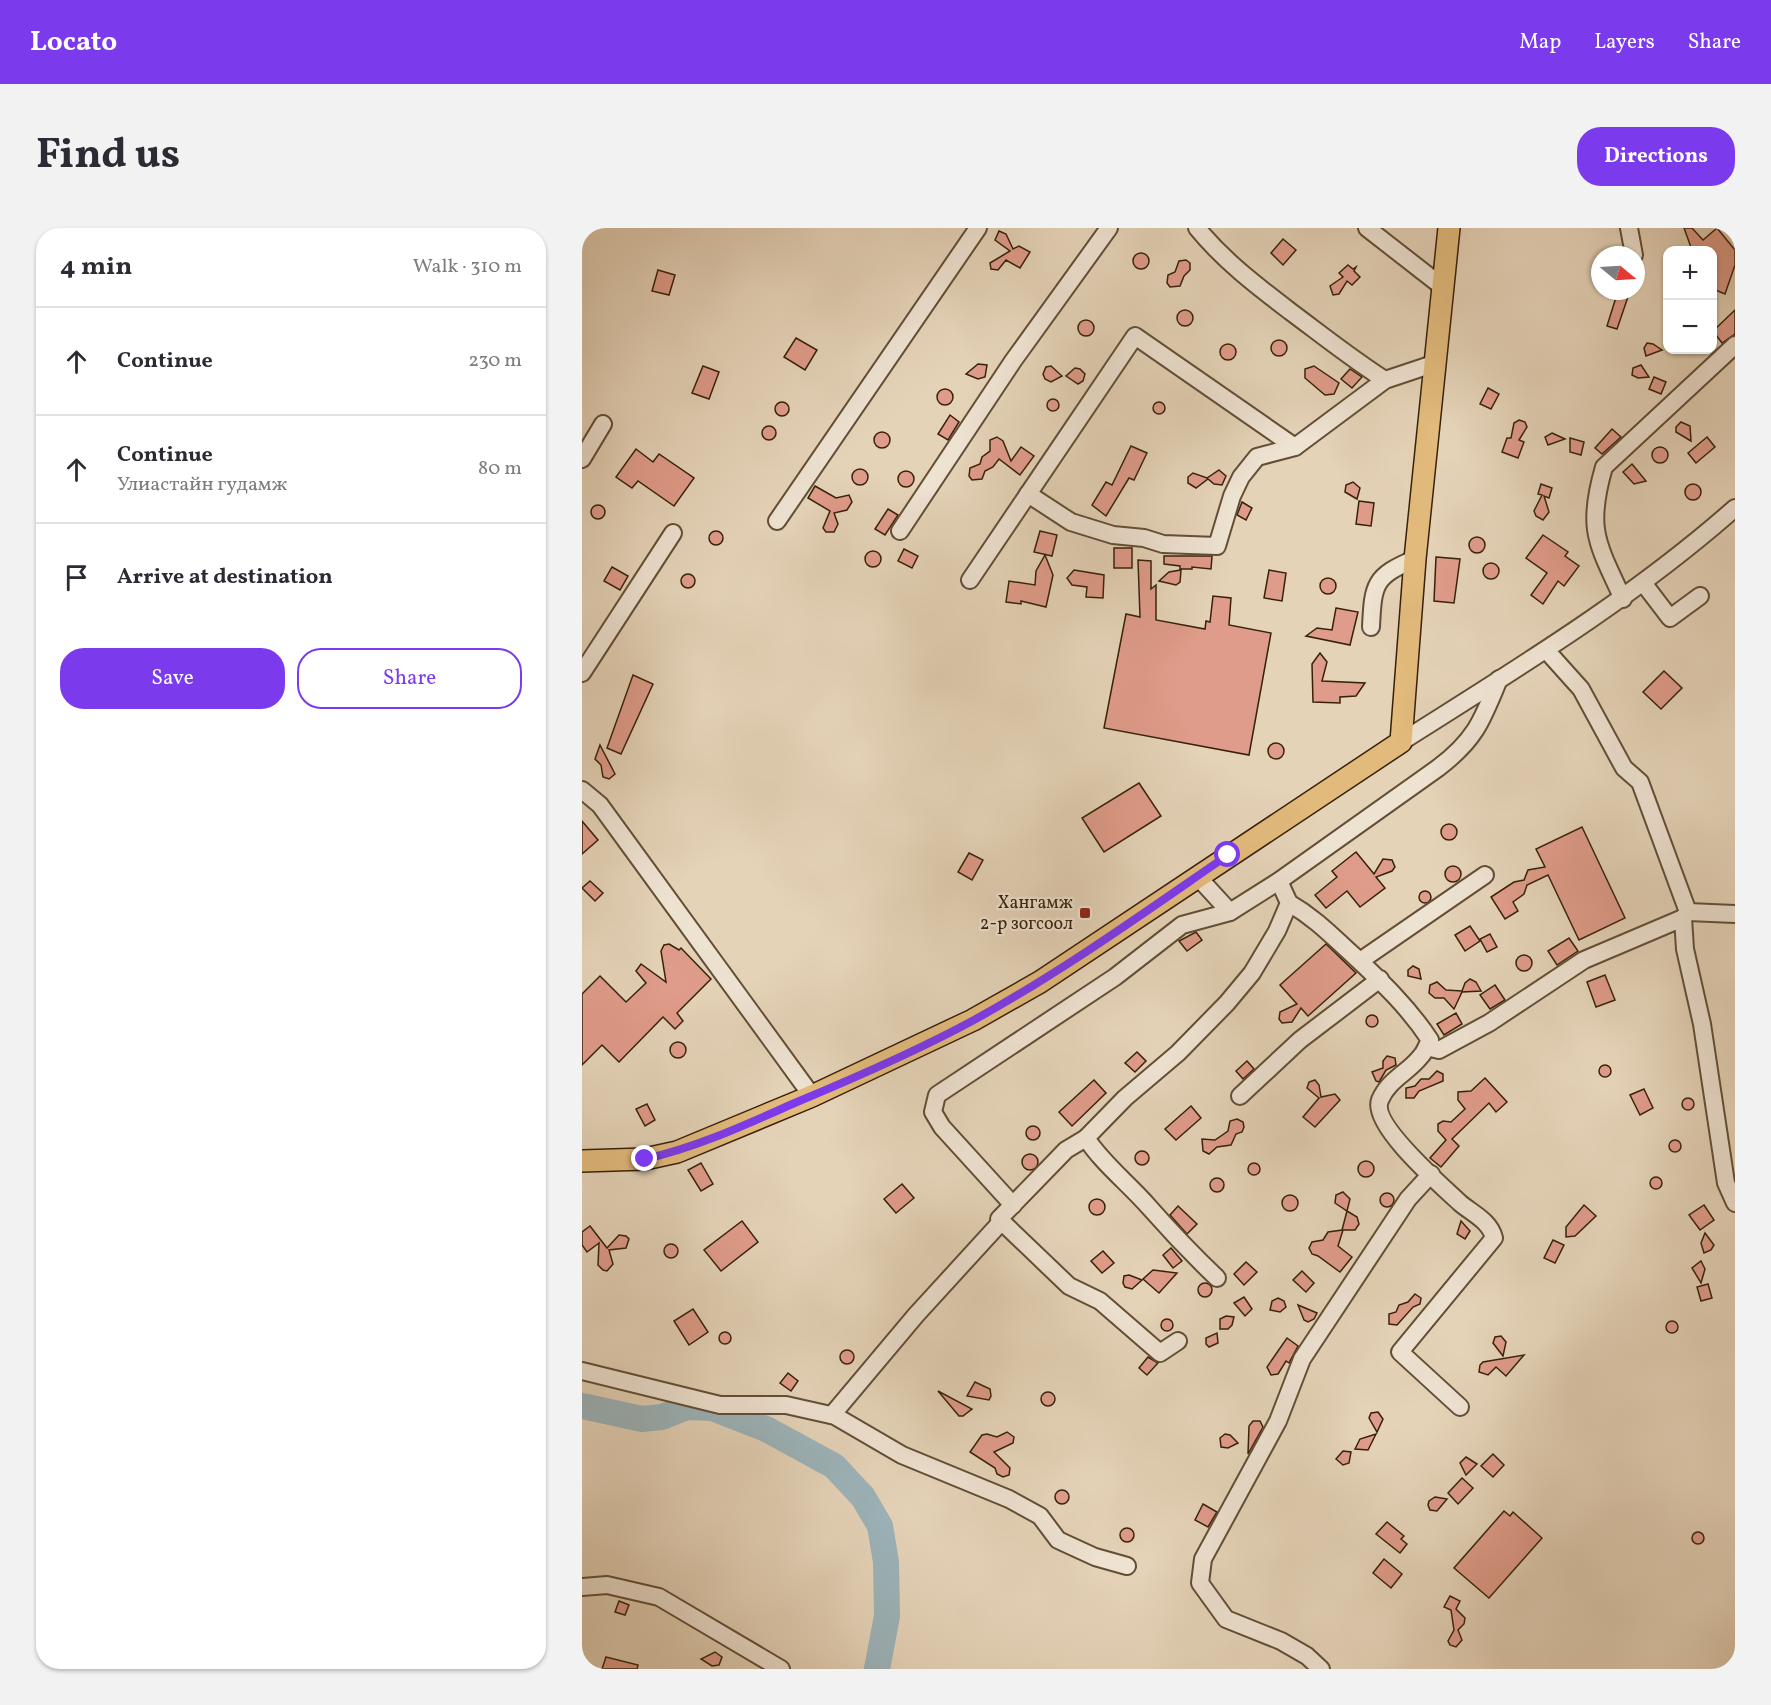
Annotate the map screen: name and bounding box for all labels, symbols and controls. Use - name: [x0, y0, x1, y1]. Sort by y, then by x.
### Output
- text: Locato: [30, 23, 117, 62]
- text: Map: [1519, 28, 1561, 57]
- text: Layers: [1594, 28, 1655, 57]
- text: Share: [1688, 28, 1741, 57]
- text: Find us: [36, 127, 180, 186]
- button: Directions: [1577, 127, 1735, 186]
- north arrow: [1591, 246, 1645, 300]
- map controls: [1663, 246, 1717, 354]
- button: +: [1663, 246, 1717, 300]
- text: 4 min: [60, 249, 132, 285]
- text: Walk · 310 m: [413, 253, 522, 281]
- button: −: [1663, 300, 1717, 354]
- icon: ahead: [60, 345, 93, 378]
- text: Continue: [117, 346, 213, 377]
- text: 230 m: [468, 347, 522, 375]
- text: Continue: [117, 440, 213, 471]
- icon: ahead: [60, 453, 93, 486]
- text: 80 m: [478, 455, 522, 483]
- text: Улиастайн гудамж: [117, 471, 287, 499]
- icon: arrive: [60, 561, 93, 594]
- text: Arrive at destination: [117, 562, 333, 593]
- button: Save: [60, 648, 285, 709]
- button: Share: [297, 648, 522, 709]
- route start: [1214, 841, 1240, 867]
- place label: Хангамж 2-р зогсоол: [980, 891, 1073, 937]
- marker: Хангамж 2-р зогсоол: [1078, 906, 1092, 920]
- route end: [631, 1145, 657, 1171]

